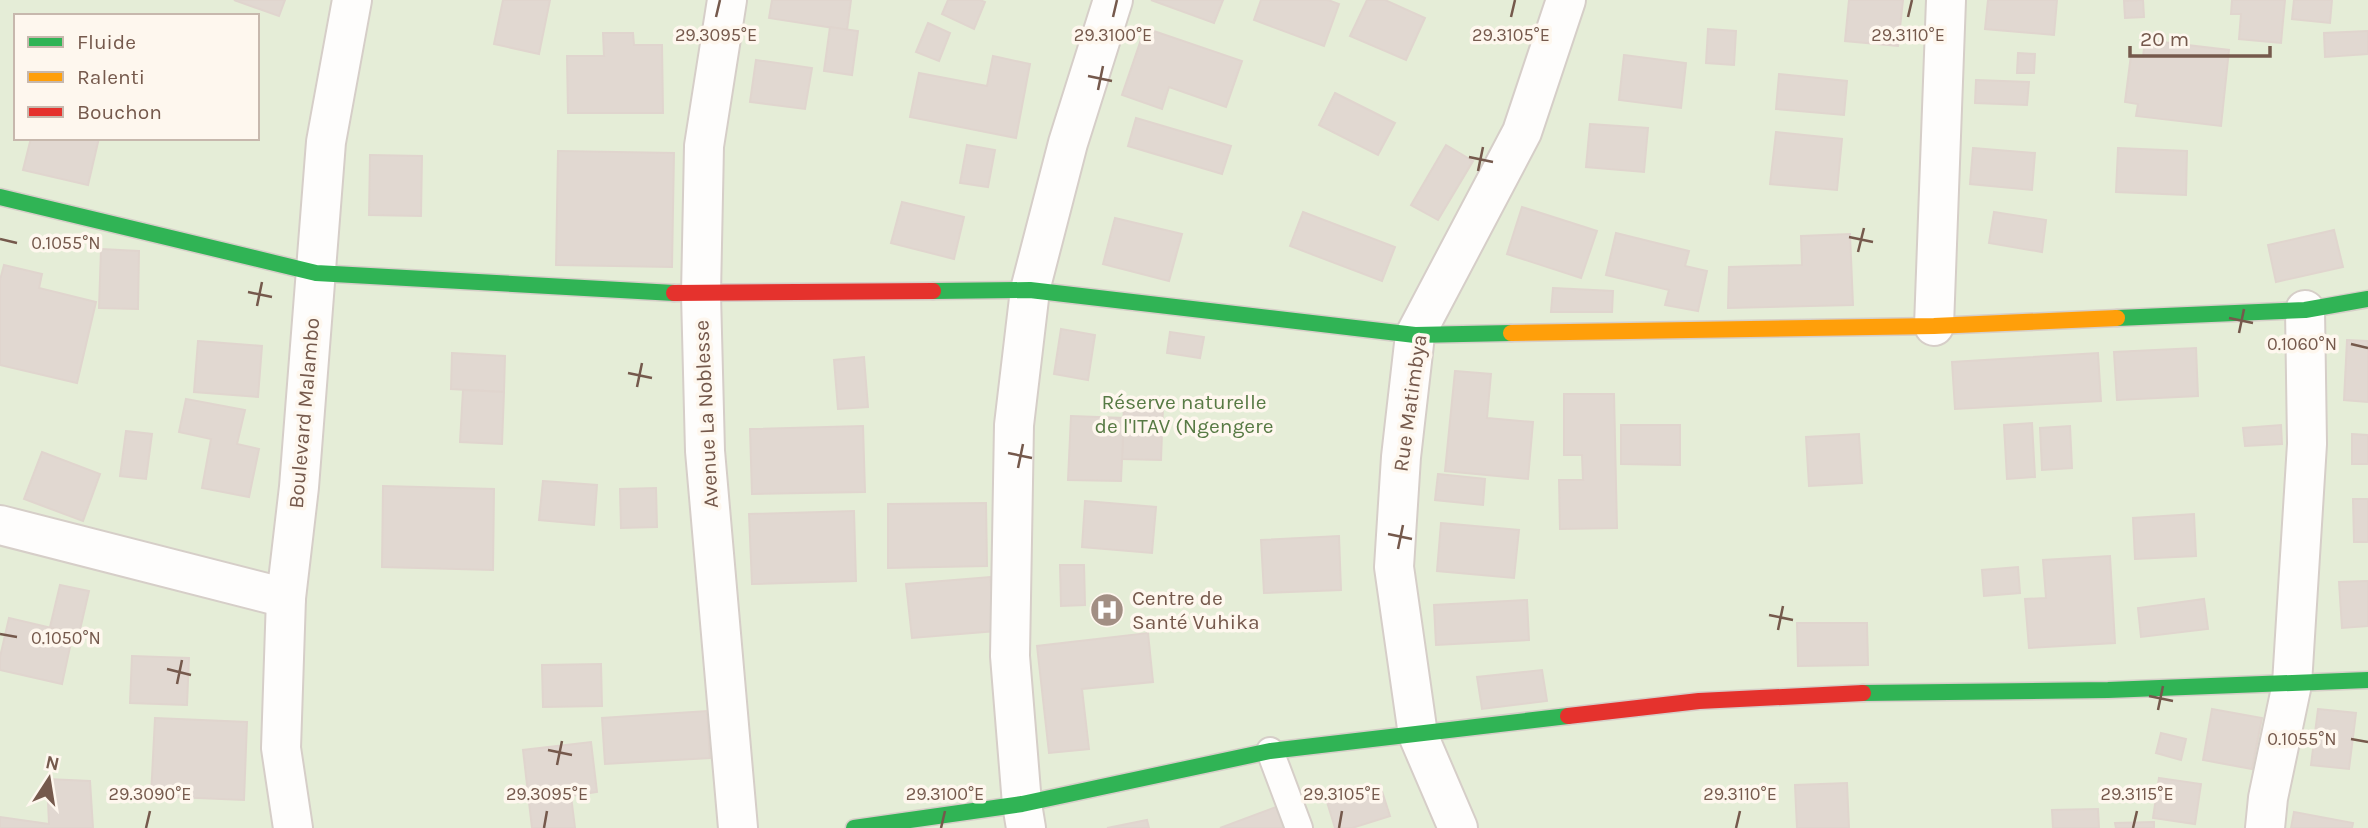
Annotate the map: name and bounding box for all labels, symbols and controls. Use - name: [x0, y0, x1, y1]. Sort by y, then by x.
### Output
- legend: [14, 14, 259, 140]
- scale bar: [2130, 14, 2270, 58]
- text: 29.3095°E: [675, 24, 757, 46]
- text: 29.3100°E: [1074, 24, 1152, 46]
- text: 29.3105°E: [1472, 24, 1550, 46]
- text: 29.3110°E: [1871, 24, 1945, 46]
- text: 20 m: [2140, 27, 2189, 51]
- text: Fluide: [77, 30, 136, 54]
- text: Ralenti: [77, 65, 145, 89]
- text: Bouchon: [77, 100, 162, 124]
- text: 0.1055°N: [31, 232, 101, 254]
- street label: Boulevard Malambo: [284, 317, 324, 509]
- street label: Avenue La Noblesse: [689, 319, 723, 509]
- street label: Rue Matimbya: [1388, 333, 1432, 473]
- text: 0.1060°N: [2267, 333, 2337, 355]
- park label: Réserve naturelle de l'ITAV (Ngengere: [1095, 390, 1273, 438]
- place label: Centre de Santé Vuhika: [1132, 586, 1259, 634]
- hospital icon: Centre de Santé Vuhika: [1088, 591, 1126, 629]
- text: 0.1050°N: [31, 627, 101, 649]
- text: 0.1055°N: [2267, 728, 2337, 750]
- north arrow: [14, 744, 84, 814]
- text: N: [43, 751, 61, 776]
- text: 29.3090°E: [109, 783, 191, 805]
- text: 29.3095°E: [506, 783, 588, 805]
- text: 29.3100°E: [906, 783, 984, 805]
- text: 29.3105°E: [1303, 783, 1381, 805]
- text: 29.3110°E: [1703, 783, 1777, 805]
- text: 29.3115°E: [2100, 783, 2174, 805]

